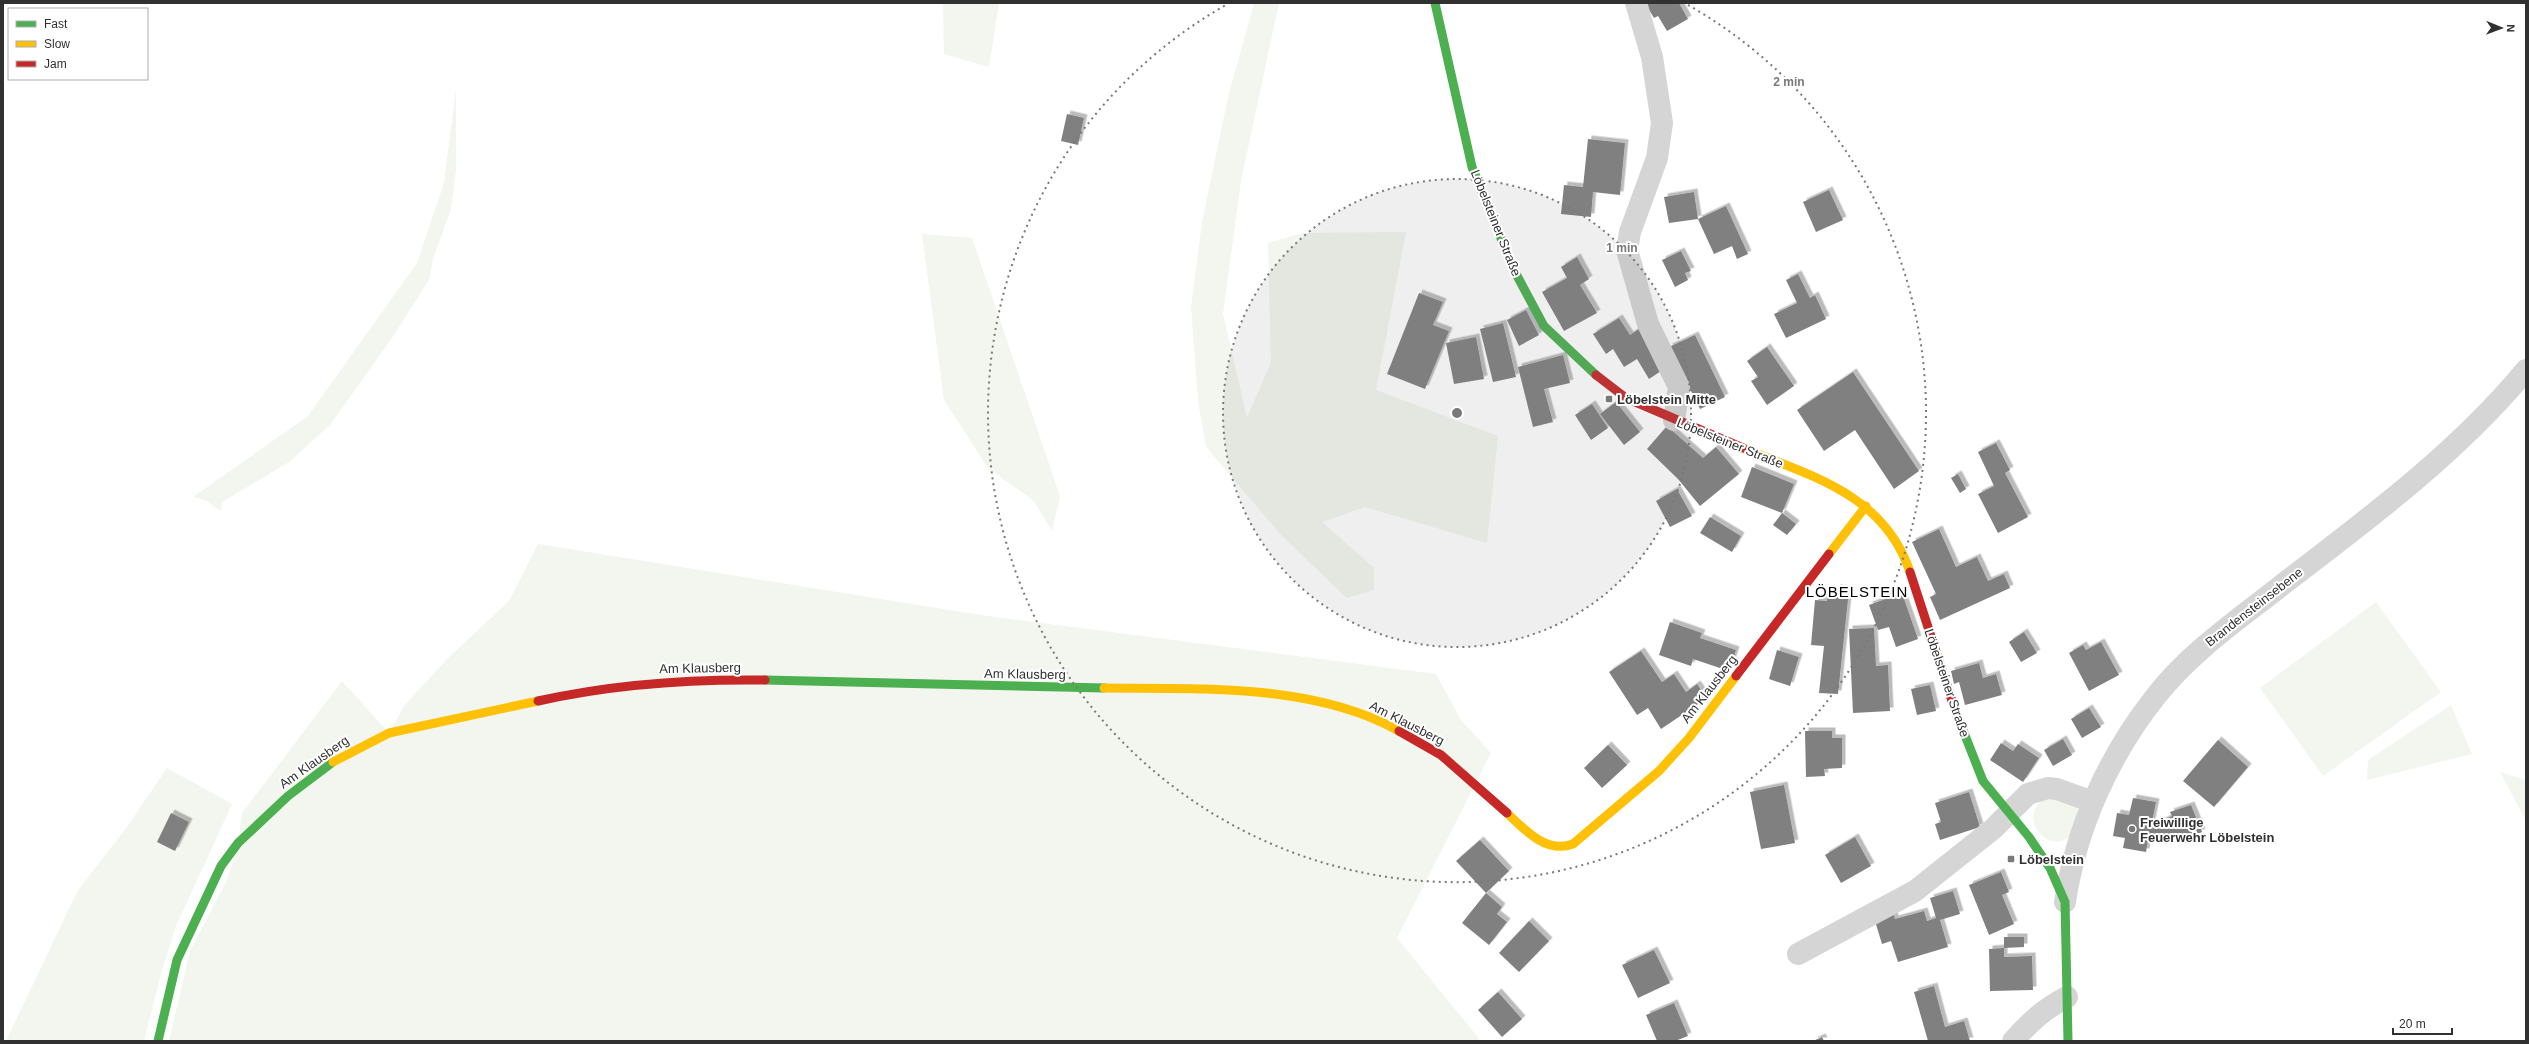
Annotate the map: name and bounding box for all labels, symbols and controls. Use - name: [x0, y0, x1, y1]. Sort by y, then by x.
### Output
- legend: [8, 8, 148, 80]
- north arrow: [2481, 8, 2521, 48]
- text: Fast: [44, 17, 68, 31]
- text: N: [2505, 24, 2517, 32]
- text: Slow: [44, 37, 70, 51]
- text: Jam: [44, 57, 67, 71]
- text: 2 min: [1773, 75, 1805, 89]
- street label: Löbelsteiner Straße: [1468, 168, 1524, 278]
- text: 1 min: [1606, 241, 1638, 255]
- place label: Löbelstein Mitte: [1617, 392, 1716, 407]
- marker: Löbelstein Mitte: [1604, 394, 1614, 404]
- centre of rings: [1450, 406, 1464, 420]
- street label: Löbelsteiner Straße: [1675, 415, 1785, 471]
- street label: Brandensteinsebene: [2202, 564, 2306, 650]
- district label: LÖBELSTEIN: [1806, 583, 1908, 600]
- street label: Löbelsteiner Straße: [1921, 627, 1973, 739]
- street label: Am Klausberg: [1678, 652, 1740, 726]
- street label: Am Klausberg: [659, 660, 741, 676]
- street label: Am Klausberg: [984, 666, 1066, 682]
- street label: Am Klausberg: [1367, 698, 1447, 748]
- street label: Am Klausberg: [276, 732, 352, 792]
- place label: Freiwillige Feuerwehr Löbelstein: [2140, 815, 2274, 845]
- marker: Freiwillige Feuerwehr Löbelstein: [2127, 824, 2137, 834]
- place label: Löbelstein: [2019, 852, 2084, 867]
- marker: Löbelstein: [2006, 854, 2016, 864]
- scale bar: [2393, 1010, 2452, 1036]
- text: 20 m: [2399, 1017, 2426, 1031]

